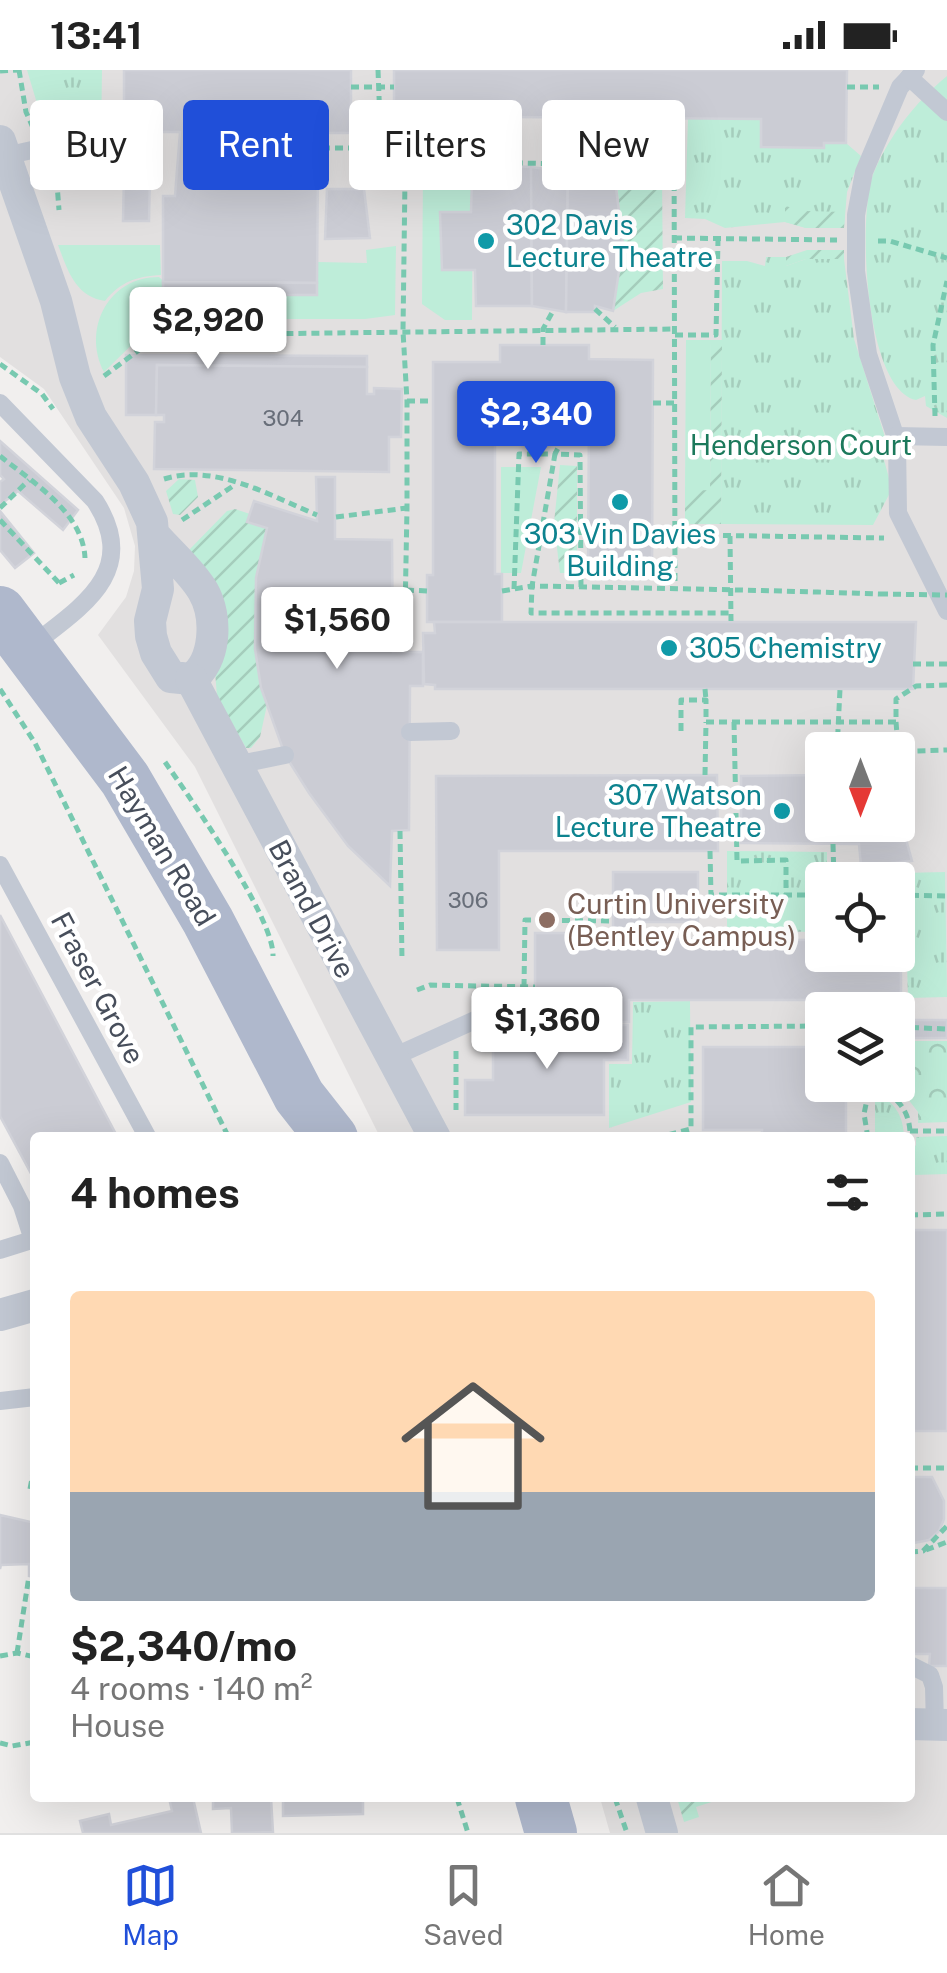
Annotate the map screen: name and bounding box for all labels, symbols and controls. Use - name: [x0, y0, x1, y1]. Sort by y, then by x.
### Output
- text: 13:41: [50, 13, 143, 58]
- chip: Buy: [30, 100, 163, 190]
- chip: Rent: [183, 100, 329, 190]
- chip: Filters: [349, 100, 522, 190]
- chip: New: [542, 100, 685, 190]
- place label: 302 Davis Lecture Theatre: [506, 208, 713, 273]
- marker: 302 Davis Lecture Theatre: [475, 230, 497, 252]
- pin: $2,920: [127, 287, 289, 372]
- text: $2,920: [152, 301, 265, 338]
- pin: $2,340: [455, 381, 617, 466]
- text: $2,340: [479, 395, 593, 432]
- house number: 304: [263, 405, 304, 431]
- park label: Henderson Court: [690, 428, 912, 461]
- marker: 303 Vin Davies Building: [609, 491, 631, 513]
- place label: 303 Vin Davies Building: [524, 517, 716, 582]
- pin: $1,560: [256, 587, 418, 672]
- text: $1,560: [283, 601, 391, 638]
- place label: 305 Chemistry: [689, 631, 882, 664]
- marker: 305 Chemistry: [658, 637, 680, 659]
- north arrow: [805, 732, 915, 842]
- map controls: [805, 732, 915, 1102]
- street label: Hayman Road: [102, 760, 223, 932]
- place label: 307 Watson Lecture Theatre: [555, 778, 762, 843]
- marker: 307 Watson Lecture Theatre: [771, 800, 793, 822]
- street label: Brand Drive: [262, 834, 363, 983]
- button: locate: [805, 862, 915, 972]
- house number: 306: [448, 887, 488, 913]
- place label: Curtin University (Bentley Campus): [567, 887, 796, 952]
- street label: Fraser Grove: [45, 906, 152, 1069]
- marker: Curtin University (Bentley Campus): [536, 909, 558, 931]
- pin: $1,360: [466, 987, 628, 1072]
- button: layers: [805, 992, 915, 1102]
- text: $1,360: [493, 1001, 601, 1038]
- icon: filters: [820, 1165, 875, 1220]
- text: 4 homes: [70, 1168, 240, 1217]
- icon: home: [383, 1356, 563, 1536]
- text: $2,340/mo: [70, 1621, 297, 1670]
- text: 4 rooms · 140 m²: [70, 1670, 313, 1707]
- text: House: [70, 1707, 165, 1744]
- tab: Map: [122, 1858, 179, 1951]
- tab: Saved: [423, 1858, 503, 1951]
- tab: Home: [748, 1858, 825, 1951]

